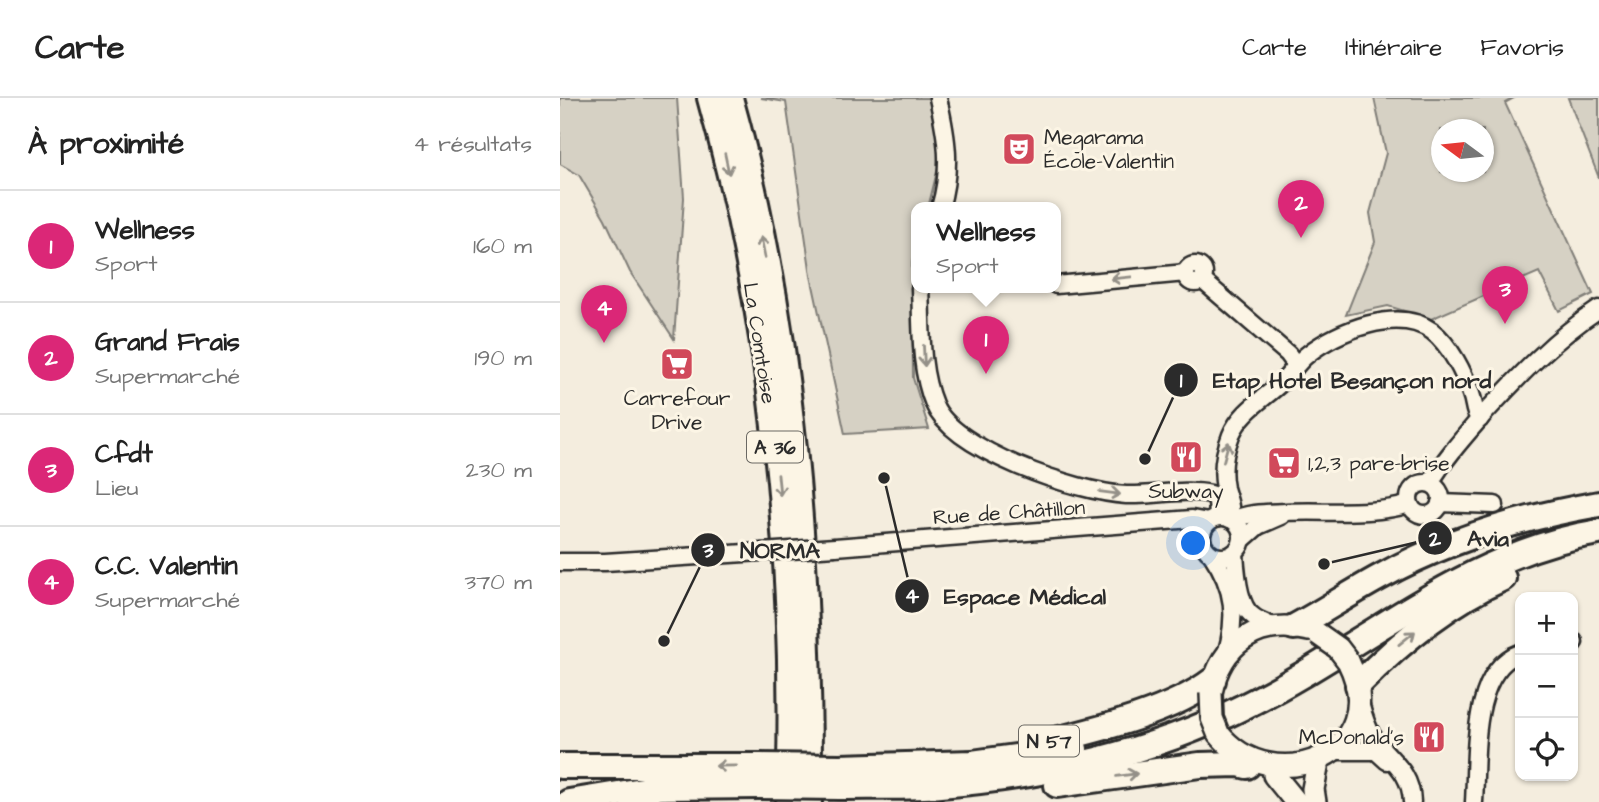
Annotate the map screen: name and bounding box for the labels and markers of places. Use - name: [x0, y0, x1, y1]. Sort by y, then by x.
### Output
- place label: Megarama École-Valentin: [1044, 123, 1174, 176]
- theatre icon: Megarama École-Valentin: [1000, 130, 1038, 168]
- pin: 2: [1278, 180, 1324, 238]
- pin: 3: [1482, 266, 1528, 324]
- pin: 4: [581, 285, 627, 343]
- pin: 1: [963, 316, 1009, 374]
- supermarket icon: Carrefour Drive: [658, 345, 696, 383]
- callout: Etap Hotel Besançon nord: [1163, 358, 1505, 402]
- place label: Carrefour Drive: [624, 384, 731, 437]
- restaurant icon: Subway: [1167, 438, 1205, 476]
- supermarket icon: 1,2,3 pare-brise: [1265, 444, 1303, 482]
- place label: 1,2,3 pare-brise: [1308, 449, 1450, 479]
- place label: Subway: [1148, 477, 1224, 508]
- callout: Avia: [1418, 516, 1523, 560]
- callout: NORMA: [691, 528, 834, 572]
- callout: Espace Médical: [894, 574, 1120, 618]
- restaurant icon: McDonald's: [1410, 718, 1448, 756]
- place label: McDonald's: [1299, 723, 1404, 752]

